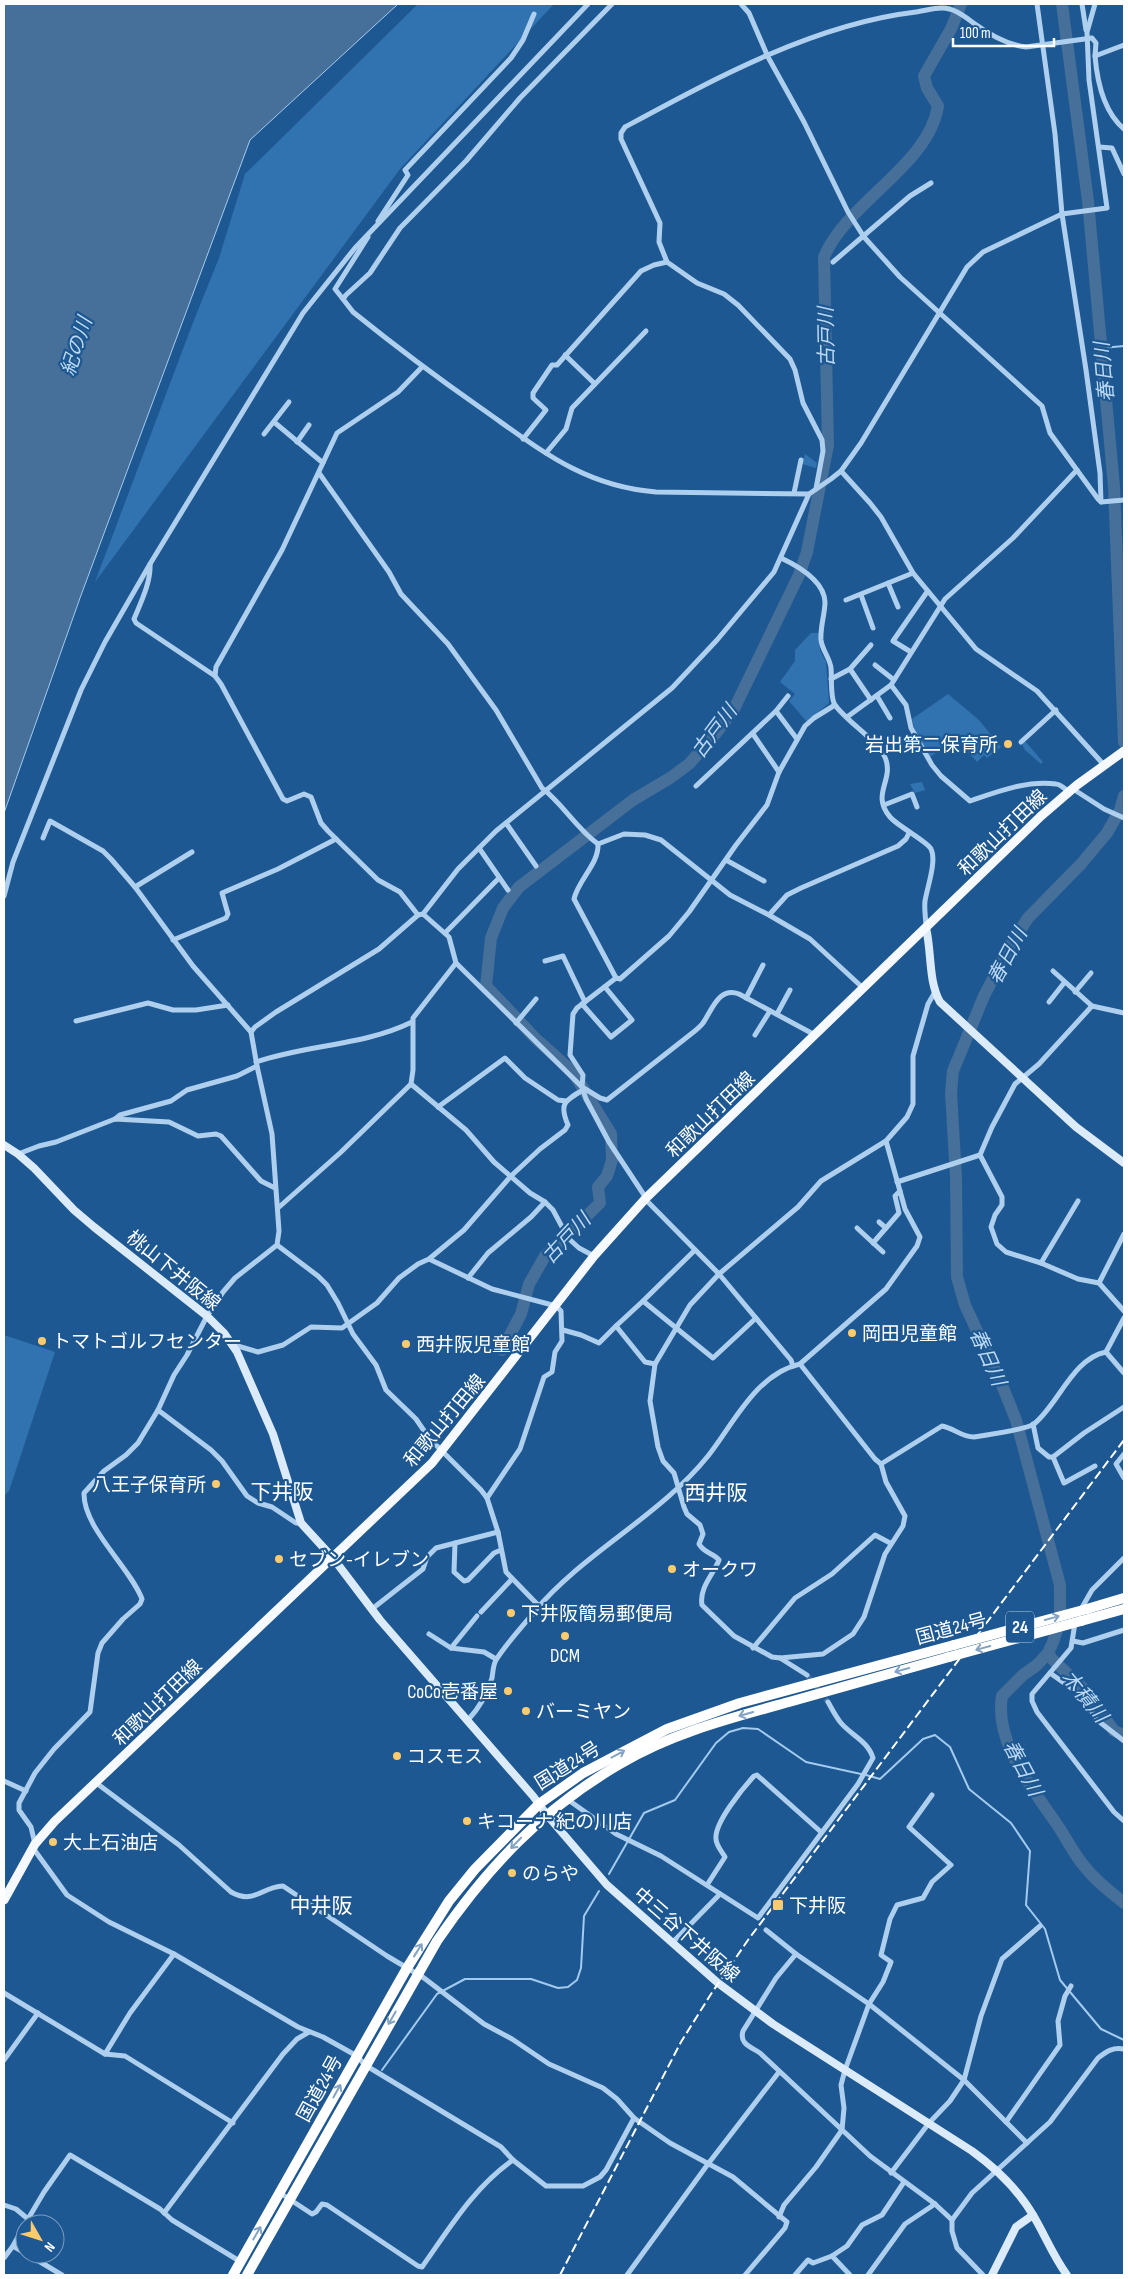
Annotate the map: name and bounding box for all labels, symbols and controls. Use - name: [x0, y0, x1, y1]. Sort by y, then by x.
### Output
- scale bar: [953, 15, 1054, 47]
- text: 100 m: [960, 24, 991, 43]
- water label: 古戸川: [814, 305, 840, 367]
- water label: 紀の川: [56, 312, 98, 379]
- water label: 春日川: [1090, 339, 1120, 403]
- water label: 古戸川: [687, 699, 744, 763]
- place label: 岩出第二保育所: [865, 734, 998, 757]
- marker: 岩出第二保育所: [1002, 738, 1014, 750]
- street label: 和歌山打田線: [954, 785, 1052, 881]
- water label: 春日川: [983, 923, 1034, 989]
- street label: 和歌山打田線: [662, 1067, 760, 1163]
- water label: 古戸川: [537, 1207, 597, 1269]
- street label: 桃山下井阪線: [122, 1226, 225, 1316]
- place label: 岡田児童館: [862, 1323, 957, 1346]
- water label: 春日川: [964, 1325, 1011, 1392]
- marker: 岡田児童館: [846, 1327, 858, 1339]
- place label: トマトゴルフセンター: [52, 1331, 242, 1354]
- place label: 西井阪児童館: [416, 1334, 530, 1357]
- marker: トマトゴルフセンター: [36, 1335, 48, 1347]
- marker: 西井阪児童館: [400, 1338, 412, 1350]
- street label: 和歌山打田線: [400, 1370, 491, 1472]
- place label: 八王子保育所: [92, 1474, 206, 1497]
- marker: 八王子保育所: [210, 1478, 222, 1490]
- district label: 下井阪: [251, 1480, 314, 1505]
- district label: 西井阪: [685, 1481, 748, 1506]
- place label: セブン-イレブン: [289, 1549, 429, 1572]
- marker: セブン-イレブン: [273, 1553, 285, 1565]
- place label: オークワ: [682, 1559, 758, 1582]
- marker: オークワ: [666, 1563, 678, 1575]
- place label: 下井阪簡易郵便局: [521, 1603, 673, 1626]
- marker: 下井阪簡易郵便局: [505, 1607, 517, 1619]
- street label: 国道24号: [913, 1609, 989, 1650]
- road number: 24: [1006, 1611, 1034, 1642]
- one-way arrow: [1043, 1613, 1059, 1623]
- marker: DCM: [559, 1630, 571, 1642]
- one-way arrow: [976, 1644, 992, 1653]
- place label: DCM: [550, 1645, 580, 1668]
- street label: 和歌山打田線: [109, 1655, 207, 1751]
- one-way arrow: [895, 1666, 911, 1675]
- water label: 木積川: [1056, 1666, 1114, 1729]
- place label: CoCo壱番屋: [407, 1681, 498, 1704]
- marker: CoCo壱番屋: [502, 1685, 514, 1697]
- place label: バーミヤン: [536, 1701, 631, 1724]
- marker: バーミヤン: [520, 1705, 532, 1717]
- one-way arrow: [738, 1709, 754, 1719]
- water label: 春日川: [997, 1736, 1048, 1802]
- street label: 国道24号: [531, 1737, 605, 1795]
- place label: コスモス: [407, 1746, 483, 1769]
- one-way arrow: [611, 1749, 626, 1759]
- marker: コスモス: [391, 1750, 403, 1762]
- place label: キコーナ 紀の川店: [477, 1811, 632, 1834]
- marker: キコーナ 紀の川店: [461, 1815, 473, 1827]
- place label: 大上石油店: [63, 1832, 158, 1855]
- marker: 大上石油店: [47, 1836, 59, 1848]
- one-way arrow: [510, 1837, 522, 1850]
- place label: のらや: [522, 1863, 579, 1886]
- marker: のらや: [506, 1867, 518, 1879]
- street label: 中三谷下井阪線: [628, 1883, 744, 1987]
- district label: 中井阪: [290, 1894, 353, 1919]
- place label: 下井阪: [789, 1895, 846, 1918]
- marker: 下井阪: [771, 1898, 785, 1912]
- one-way arrow: [413, 1944, 423, 1958]
- one-way arrow: [387, 2011, 397, 2025]
- street label: 国道24号: [293, 2051, 348, 2126]
- one-way arrow: [332, 2084, 342, 2099]
- north arrow: [15, 2214, 65, 2264]
- one-way arrow: [253, 2226, 263, 2240]
- text: N: [41, 2239, 59, 2255]

